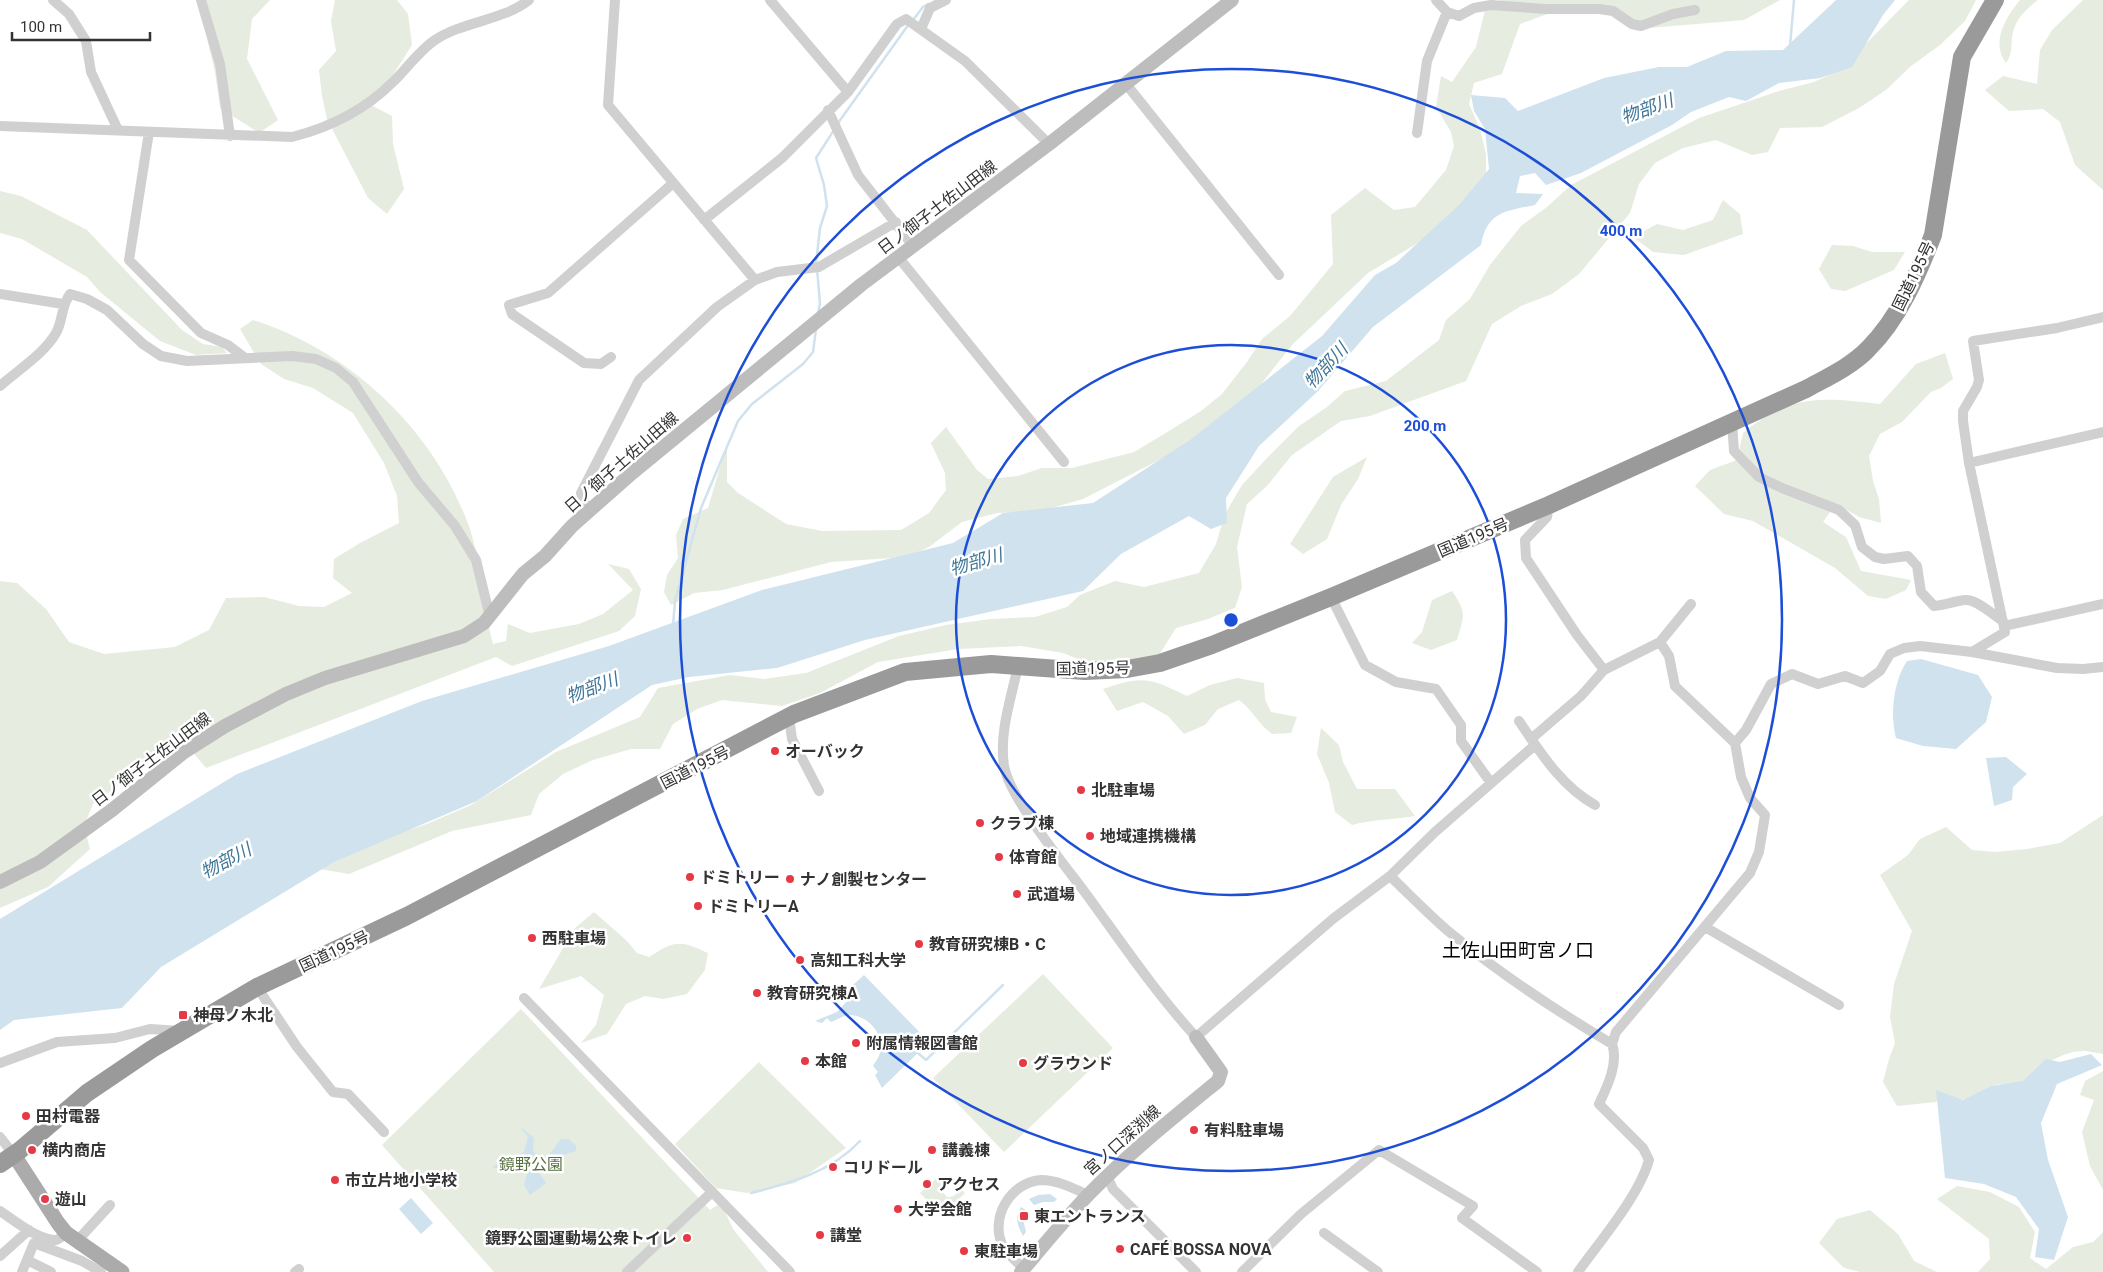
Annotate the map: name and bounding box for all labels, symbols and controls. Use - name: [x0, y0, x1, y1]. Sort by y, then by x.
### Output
- scale bar: [12, 10, 150, 42]
- text: 100 m: [20, 18, 62, 36]
- water label: 物部川: [1618, 89, 1678, 128]
- street label: 日ノ御子土佐山田線: [874, 156, 1001, 258]
- text: 400 m: [1600, 222, 1642, 240]
- street label: 国道195号: [1888, 238, 1938, 314]
- water label: 物部川: [1300, 337, 1353, 393]
- street label: 日ノ御子土佐山田線: [561, 408, 682, 517]
- text: 200 m: [1404, 417, 1446, 435]
- street label: 国道195号: [1435, 514, 1511, 561]
- water label: 物部川: [947, 543, 1007, 579]
- centre of rings: [1222, 611, 1240, 629]
- street label: 国道195号: [1055, 658, 1131, 679]
- water label: 物部川: [563, 667, 623, 707]
- street label: 日ノ御子土佐山田線: [88, 708, 215, 810]
- street label: 国道195号: [658, 742, 733, 793]
- place label: オーバック: [785, 742, 865, 761]
- marker: オーバック: [769, 745, 781, 757]
- place label: 北駐車場: [1091, 781, 1155, 800]
- marker: 北駐車場: [1075, 784, 1087, 796]
- place label: クラブ棟: [990, 814, 1054, 833]
- marker: クラブ棟: [974, 817, 986, 829]
- place label: 地域連携機構: [1100, 827, 1196, 846]
- marker: 地域連携機構: [1084, 830, 1096, 842]
- water label: 物部川: [197, 838, 256, 883]
- place label: 体育館: [1009, 848, 1057, 867]
- marker: 体育館: [993, 851, 1005, 863]
- place label: ドミトリー: [700, 868, 780, 887]
- place label: ナノ創製センター: [800, 870, 927, 889]
- marker: ドミトリー: [684, 871, 696, 883]
- marker: ナノ創製センター: [784, 873, 796, 885]
- place label: 武道場: [1027, 885, 1075, 904]
- marker: 武道場: [1011, 888, 1023, 900]
- place label: ドミトリーA: [708, 897, 799, 916]
- marker: ドミトリーA: [692, 900, 704, 912]
- street label: 国道195号: [296, 927, 372, 976]
- place label: 西駐車場: [542, 929, 606, 948]
- marker: 西駐車場: [526, 932, 538, 944]
- place label: 教育研究棟B・C: [929, 935, 1046, 954]
- marker: 教育研究棟B・C: [913, 938, 925, 950]
- district label: 土佐山田町宮ノ口: [1442, 939, 1594, 962]
- place label: 高知工科大学: [810, 951, 906, 970]
- marker: 高知工科大学: [794, 954, 806, 966]
- place label: 教育研究棟A: [767, 984, 858, 1003]
- marker: 教育研究棟A: [751, 987, 763, 999]
- place label: 神母ノ木北: [193, 1006, 273, 1025]
- marker: 神母ノ木北: [177, 1009, 189, 1021]
- place label: 附属情報図書館: [866, 1034, 978, 1053]
- marker: 附属情報図書館: [850, 1037, 862, 1049]
- place label: 本館: [815, 1052, 847, 1071]
- place label: グラウンド: [1033, 1054, 1113, 1073]
- marker: 本館: [799, 1055, 811, 1067]
- marker: グラウンド: [1017, 1057, 1029, 1069]
- street label: 宮ノ口深渕線: [1080, 1101, 1164, 1180]
- place label: 田村電器: [36, 1107, 101, 1126]
- marker: 田村電器: [20, 1110, 32, 1122]
- place label: 有料駐車場: [1204, 1121, 1284, 1140]
- marker: 有料駐車場: [1188, 1124, 1200, 1136]
- place label: 横内商店: [42, 1141, 106, 1160]
- place label: 講義棟: [942, 1141, 990, 1160]
- marker: 横内商店: [26, 1144, 38, 1156]
- marker: 講義棟: [926, 1144, 938, 1156]
- park label: 鏡野公園: [499, 1155, 563, 1174]
- place label: コリドール: [843, 1158, 923, 1177]
- marker: コリドール: [827, 1161, 839, 1173]
- place label: 市立片地小学校: [345, 1171, 457, 1190]
- marker: 市立片地小学校: [329, 1174, 341, 1186]
- place label: アクセス: [937, 1175, 1000, 1194]
- marker: アクセス: [921, 1178, 933, 1190]
- place label: 遊山: [55, 1190, 87, 1209]
- marker: 遊山: [39, 1193, 51, 1205]
- place label: 大学会館: [908, 1200, 972, 1219]
- marker: 大学会館: [892, 1203, 904, 1215]
- place label: 東エントランス: [1034, 1207, 1146, 1226]
- marker: 東エントランス: [1018, 1210, 1030, 1222]
- place label: 講堂: [830, 1226, 862, 1245]
- place label: 鏡野公園運動場公衆トイレ: [485, 1229, 677, 1248]
- marker: 講堂: [814, 1229, 826, 1241]
- marker: 鏡野公園運動場公衆トイレ: [681, 1232, 693, 1244]
- place label: CAFÉ BOSSA NOVA: [1130, 1240, 1272, 1259]
- place label: 東駐車場: [974, 1242, 1038, 1261]
- marker: CAFÉ BOSSA NOVA: [1114, 1243, 1126, 1255]
- marker: 東駐車場: [958, 1245, 970, 1257]

